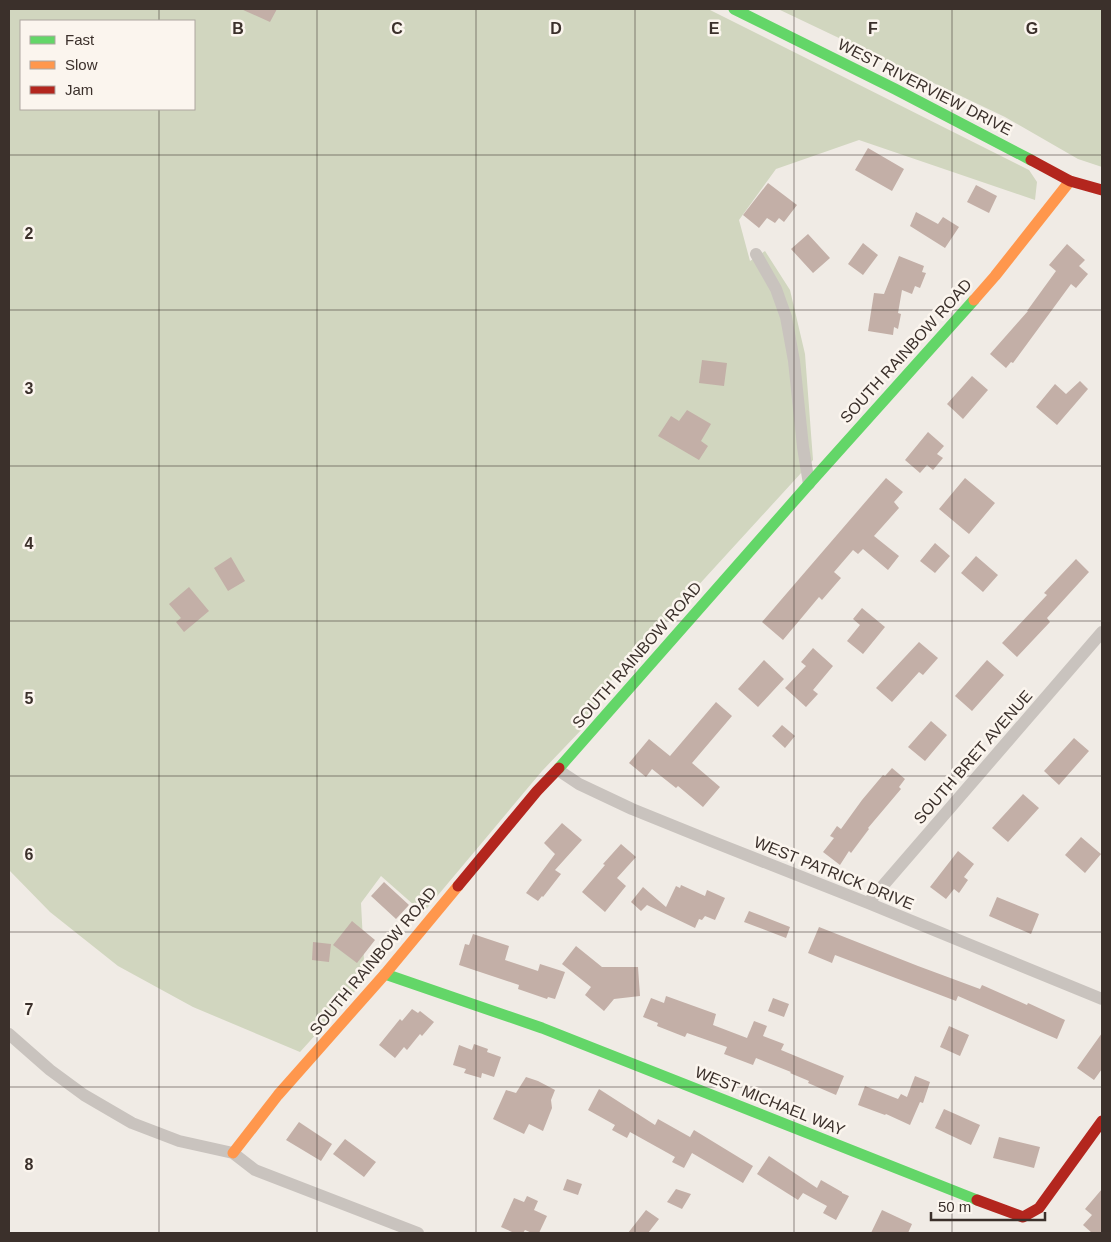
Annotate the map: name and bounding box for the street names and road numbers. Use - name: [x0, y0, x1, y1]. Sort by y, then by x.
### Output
- street label: WEST RIVERVIEW DRIVE: [835, 36, 1015, 138]
- street label: SOUTH RAINBOW ROAD: [837, 276, 975, 426]
- street label: SOUTH RAINBOW ROAD: [569, 579, 705, 731]
- street label: SOUTH BRET AVENUE: [910, 687, 1036, 827]
- street label: WEST PATRICK DRIVE: [752, 833, 916, 913]
- street label: SOUTH RAINBOW ROAD: [306, 884, 440, 1038]
- street label: WEST MICHAEL WAY: [693, 1063, 848, 1139]

